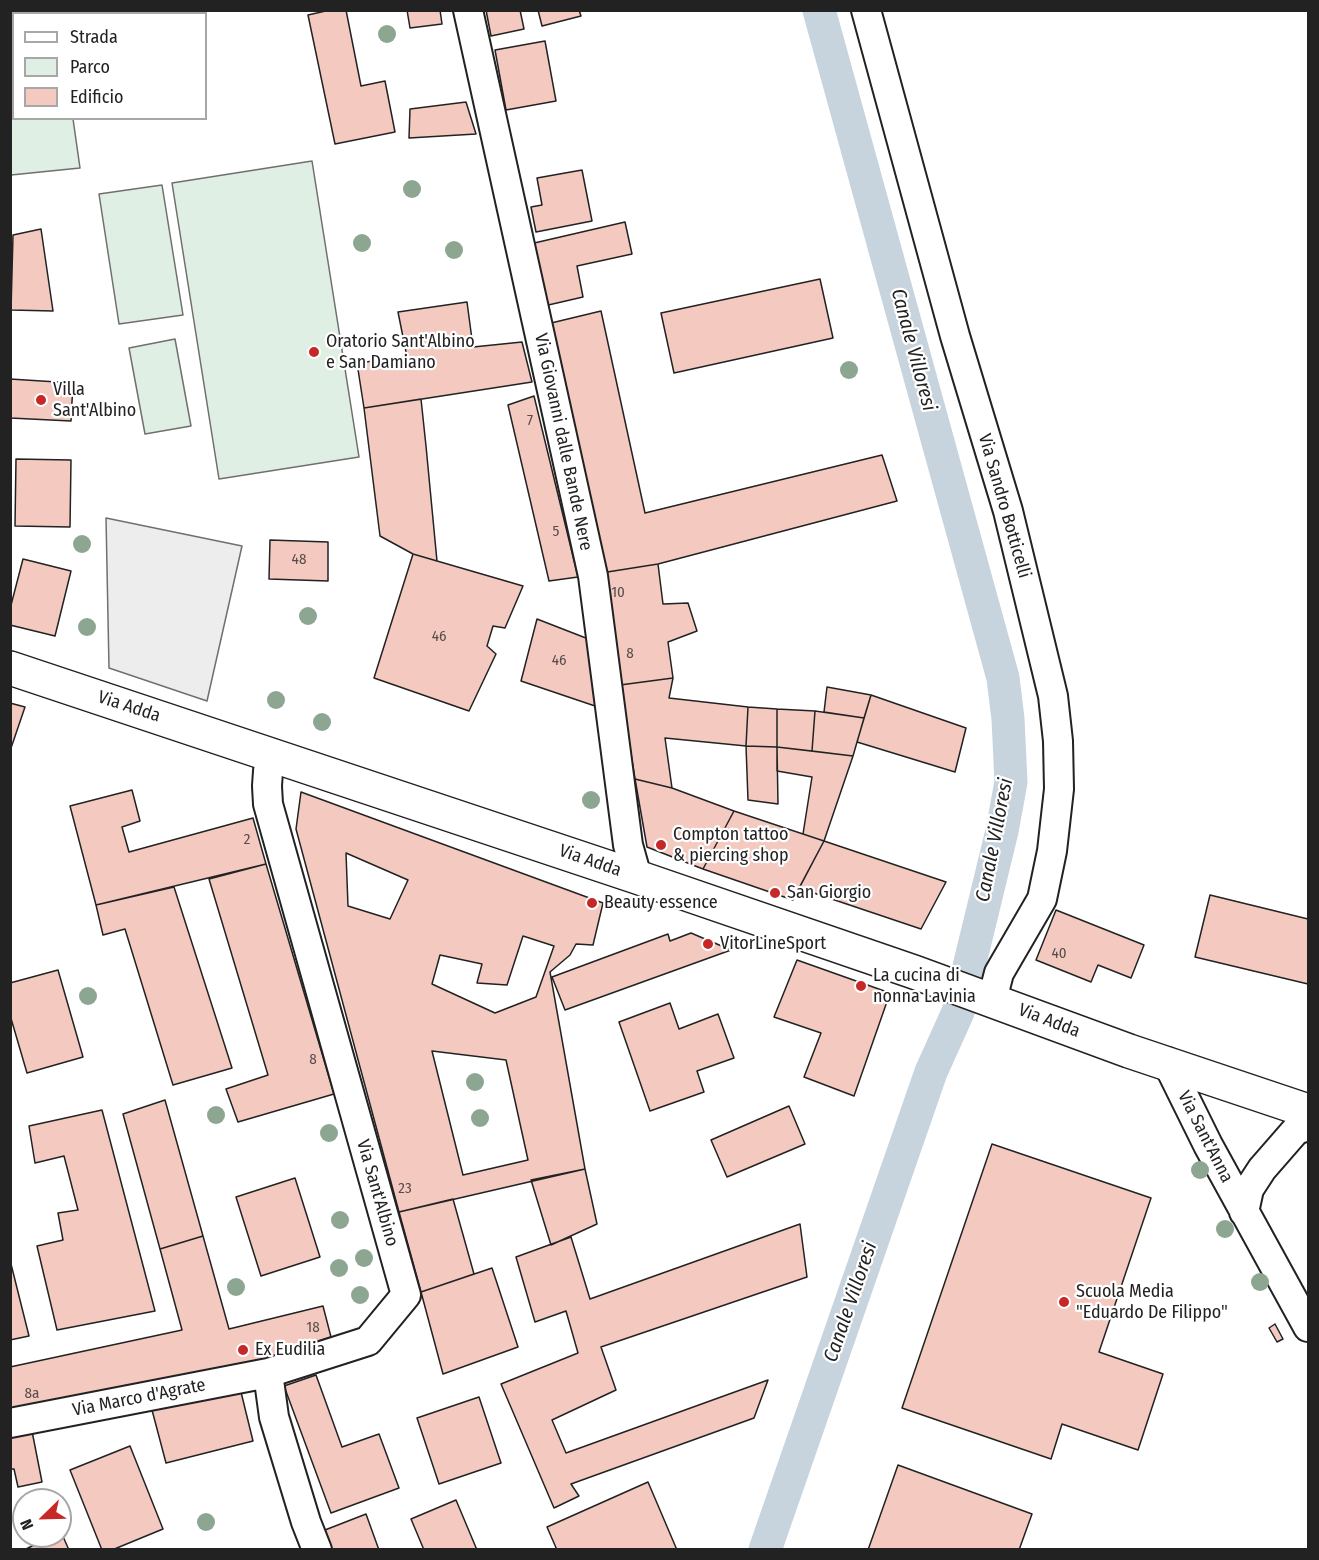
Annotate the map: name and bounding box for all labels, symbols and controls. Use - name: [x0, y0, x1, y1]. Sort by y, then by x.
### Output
- legend: [12, 12, 207, 120]
- text: Strada: [70, 26, 118, 48]
- text: Parco: [70, 56, 110, 78]
- text: Edificio: [70, 86, 123, 108]
- water label: Canale Villoresi: [885, 286, 941, 414]
- place label: Oratorio Sant'Albino e San Damiano: [326, 331, 475, 374]
- street label: Via Giovanni dalle Bande Nere: [529, 331, 597, 553]
- marker: Oratorio Sant'Albino e San Damiano: [307, 345, 321, 359]
- place label: Villa Sant'Albino: [53, 379, 136, 422]
- marker: Villa Sant'Albino: [34, 393, 48, 407]
- house number: 7: [527, 412, 533, 430]
- street label: Via Sandro Botticelli: [973, 431, 1035, 581]
- house number: 5: [553, 523, 559, 541]
- house number: 48: [292, 551, 306, 569]
- house number: 10: [611, 584, 625, 602]
- house number: 46: [432, 628, 446, 646]
- house number: 8: [626, 645, 634, 663]
- house number: 46: [552, 652, 566, 670]
- street label: Via Adda: [95, 687, 163, 727]
- water label: Canale Villoresi: [971, 776, 1019, 904]
- place label: Compton tattoo & piercing shop: [673, 824, 789, 866]
- house number: 2: [244, 831, 250, 849]
- marker: Compton tattoo & piercing shop: [654, 838, 668, 852]
- street label: Via Adda: [556, 840, 624, 882]
- place label: San Giorgio: [787, 882, 871, 904]
- marker: San Giorgio: [768, 886, 782, 900]
- place label: Beauty essence: [604, 892, 718, 914]
- marker: Beauty essence: [585, 896, 599, 910]
- place label: VitorLineSport: [720, 933, 826, 955]
- marker: VitorLineSport: [701, 937, 715, 951]
- house number: 40: [1051, 945, 1067, 963]
- place label: La cucina di nonna Lavinia: [873, 965, 976, 1008]
- marker: La cucina di nonna Lavinia: [854, 979, 868, 993]
- street label: Via Adda: [1015, 999, 1083, 1043]
- house number: 8: [309, 1051, 317, 1069]
- street label: Via Sant'Anna: [1173, 1088, 1237, 1186]
- street label: Via Sant'Albino: [351, 1137, 403, 1249]
- house number: 23: [398, 1180, 412, 1198]
- water label: Canale Villoresi: [819, 1239, 883, 1365]
- place label: Scuola Media "Eduardo De Filippo": [1076, 1281, 1228, 1324]
- marker: Scuola Media "Eduardo De Filippo": [1057, 1295, 1071, 1309]
- house number: 18: [306, 1319, 320, 1337]
- place label: Ex Eudilia: [255, 1339, 325, 1361]
- marker: Ex Eudilia: [236, 1343, 250, 1357]
- street label: Via Marco d'Agrate: [71, 1375, 207, 1421]
- house number: 8a: [25, 1385, 39, 1403]
- north arrow: [12, 1488, 72, 1548]
- text: N: [16, 1516, 37, 1533]

